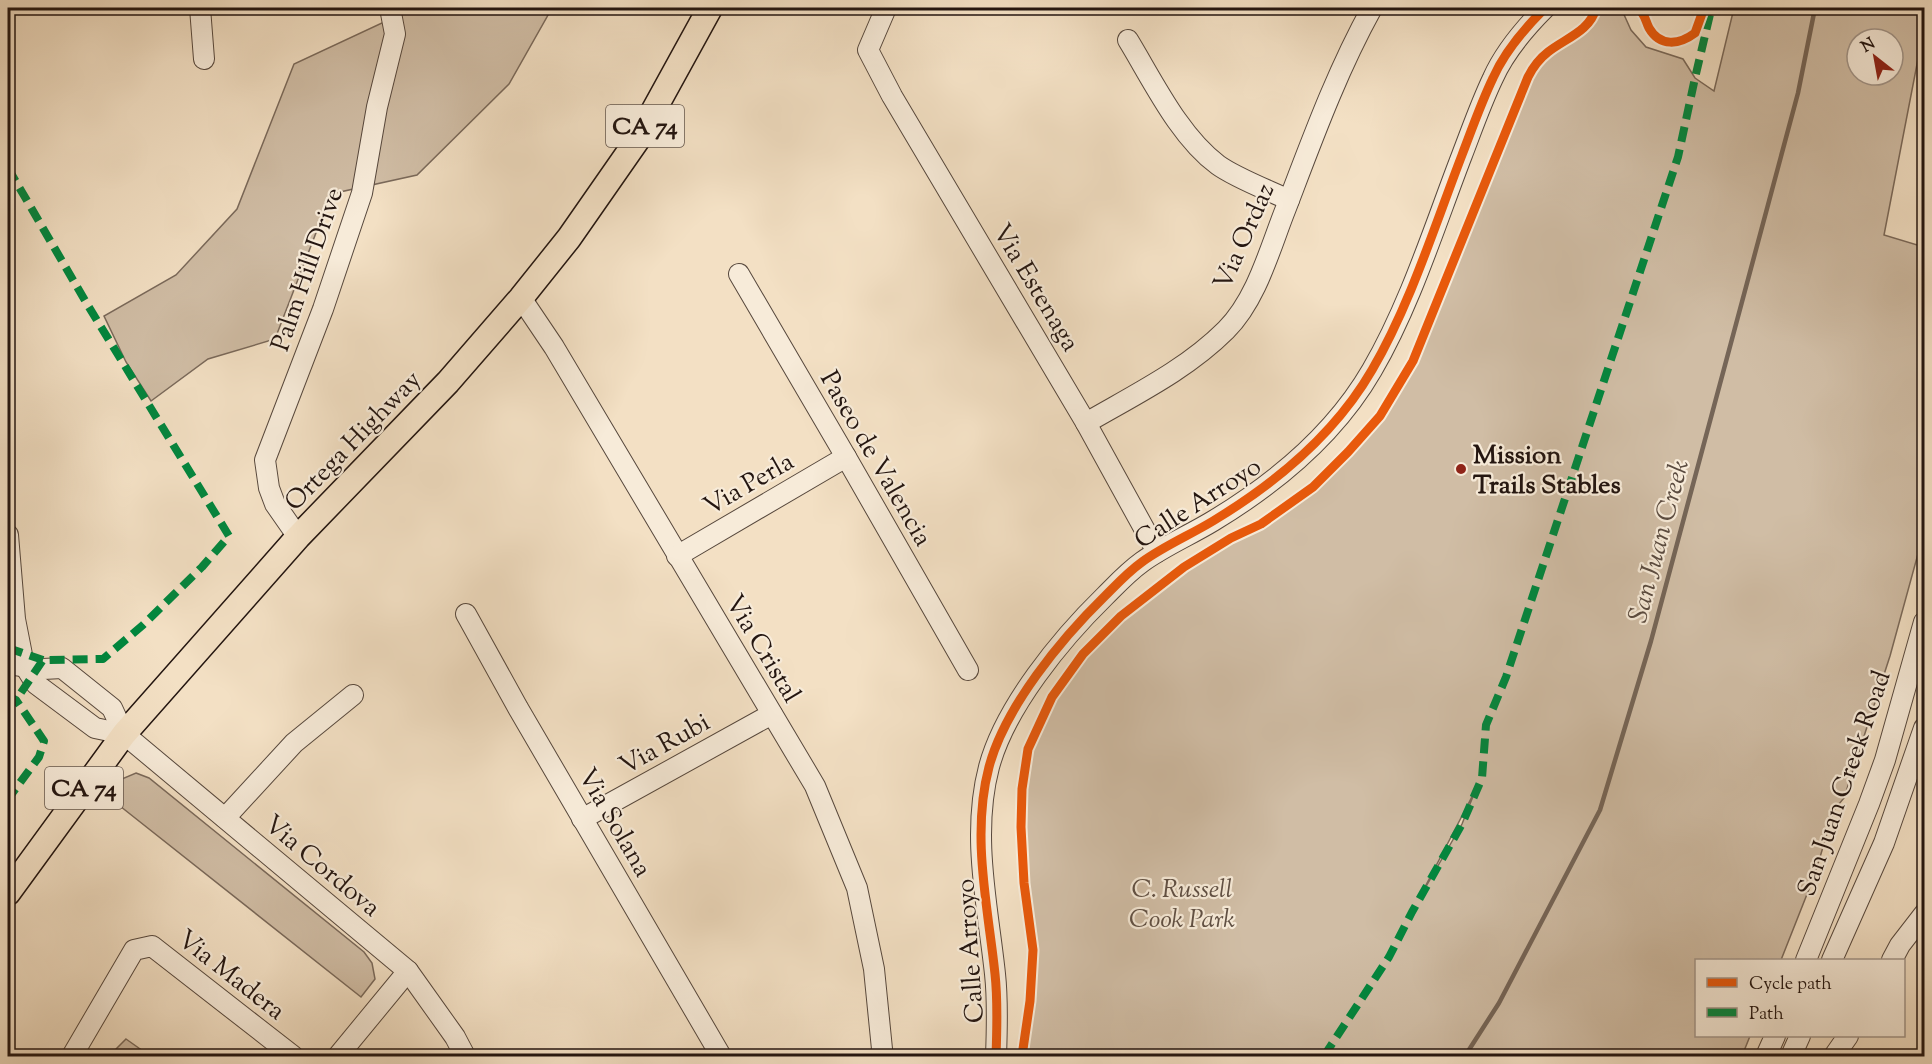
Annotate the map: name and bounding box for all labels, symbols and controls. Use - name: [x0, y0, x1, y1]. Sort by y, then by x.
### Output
- north arrow: [1845, 27, 1905, 87]
- text: N: [1857, 33, 1880, 59]
- road number: CA 74: [606, 105, 684, 147]
- street label: Via Ordaz: [1205, 178, 1285, 296]
- street label: Palm Hill Drive: [263, 183, 354, 357]
- street label: Via Estenaga: [982, 217, 1088, 359]
- street label: Ortega Highway: [277, 363, 431, 520]
- street label: Paseo de Valencia: [810, 365, 940, 554]
- place label: Mission Trails Stables: [1473, 438, 1621, 505]
- street label: Via Perla: [697, 444, 801, 526]
- street label: Calle Arroyo: [1128, 449, 1269, 559]
- water label: San Juan Creek: [1620, 456, 1701, 627]
- marker: Mission Trails Stables: [1454, 462, 1468, 476]
- street label: Via Cristal: [715, 588, 809, 710]
- street label: San Juan Creek Road: [1789, 666, 1901, 902]
- street label: Via Rubi: [613, 705, 717, 785]
- street label: Via Solana: [568, 762, 660, 885]
- road number: CA 74: [45, 767, 123, 809]
- street label: Via Cordova: [255, 807, 388, 927]
- park label: C. Russell Cook Park: [1129, 872, 1235, 939]
- street label: Calle Arroyo: [948, 877, 995, 1024]
- street label: Via Madera: [169, 922, 292, 1030]
- legend: [1695, 959, 1905, 1037]
- text: Cycle path: [1749, 972, 1832, 998]
- text: Path: [1749, 1002, 1784, 1028]

